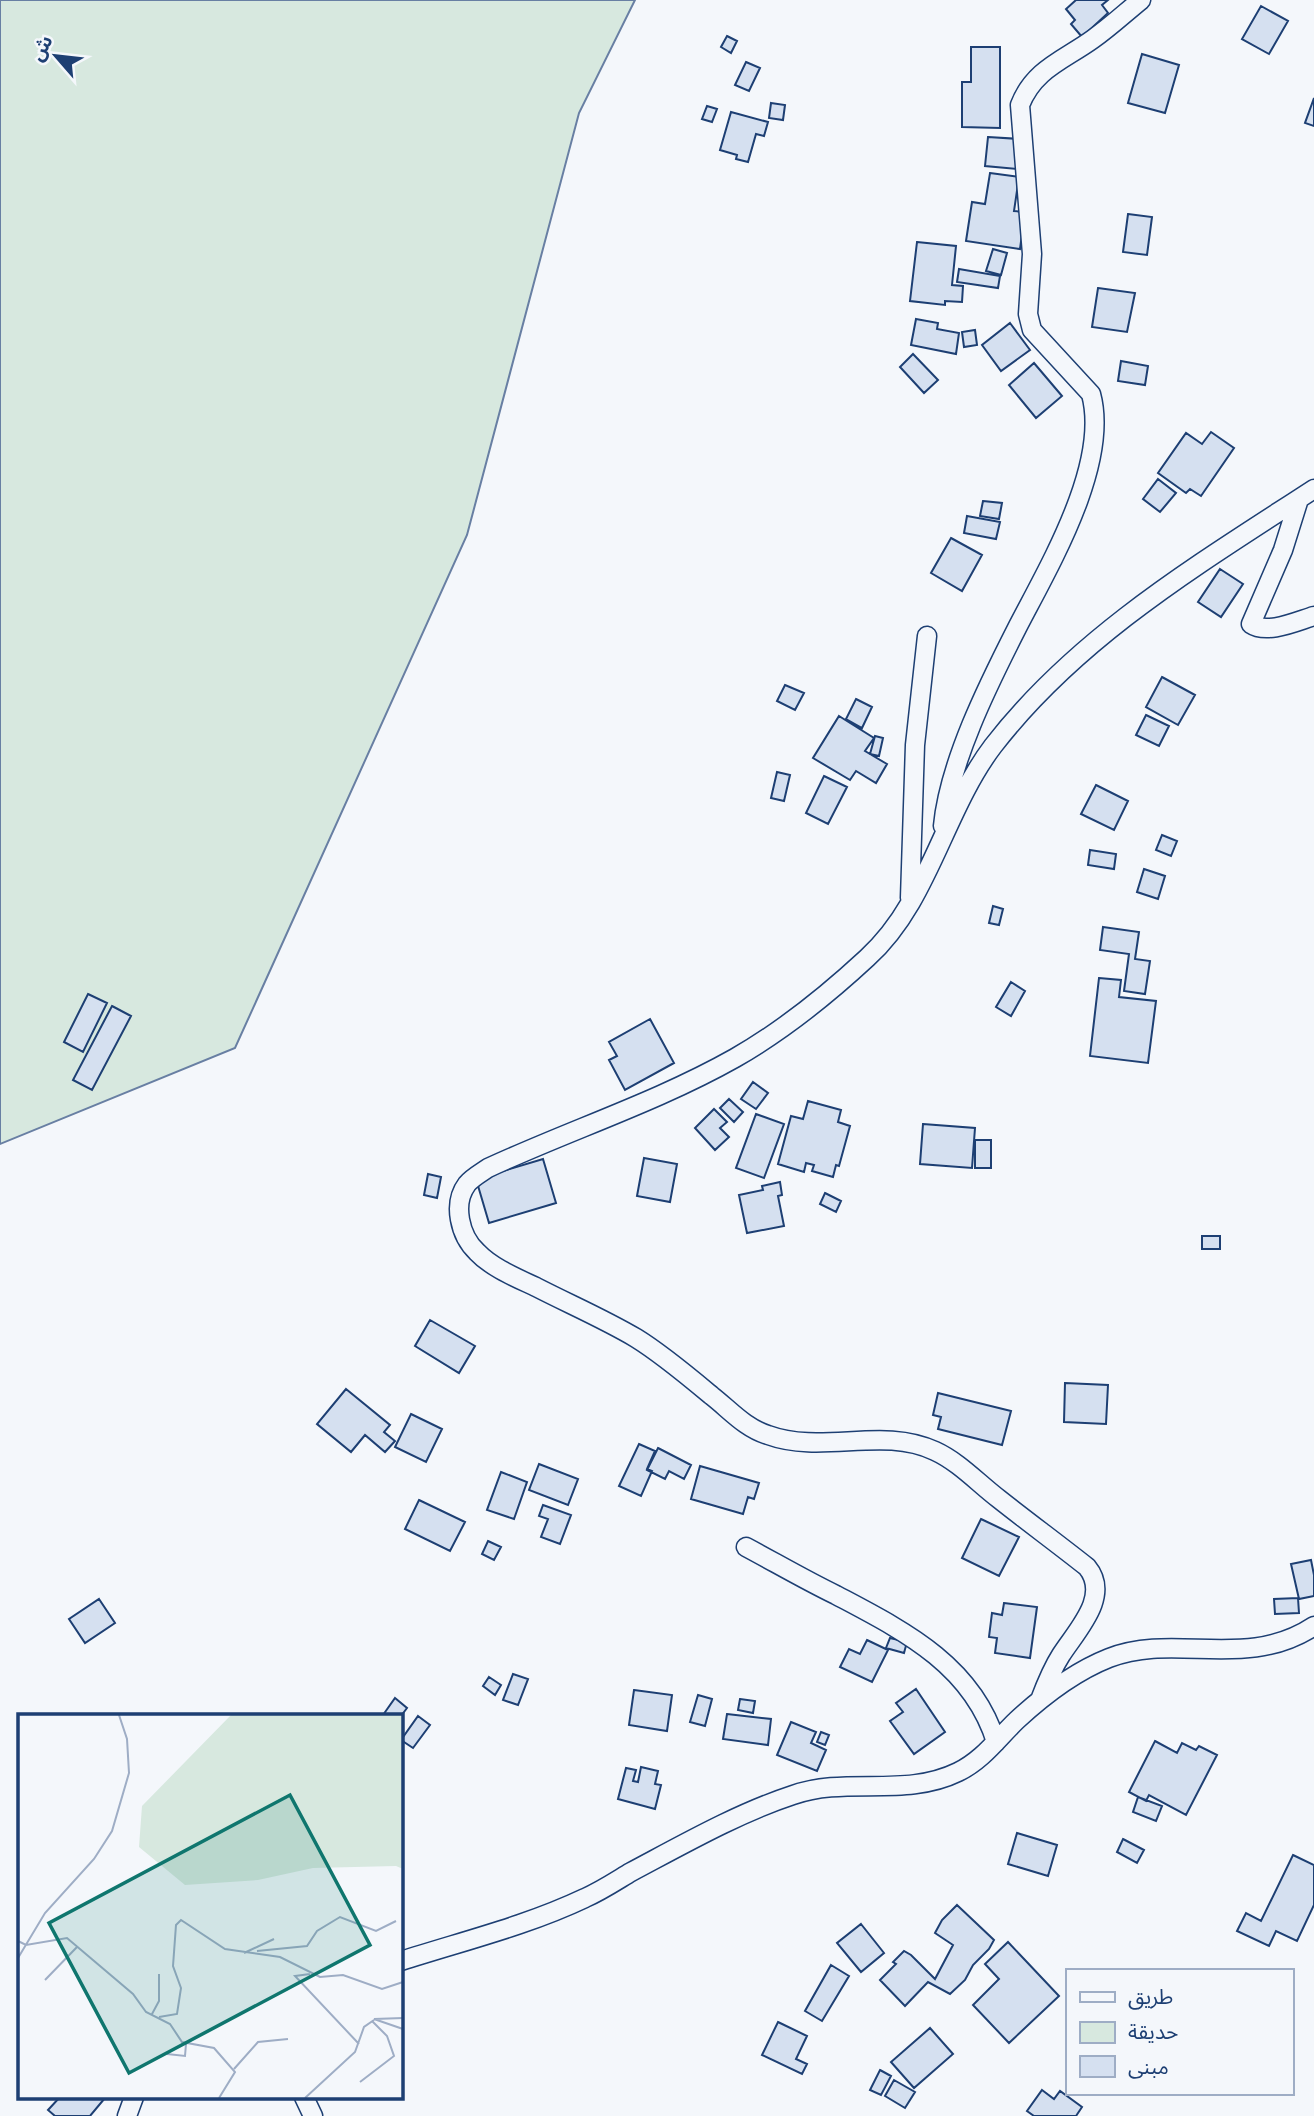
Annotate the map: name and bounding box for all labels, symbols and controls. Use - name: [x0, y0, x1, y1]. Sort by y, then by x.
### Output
- north arrow: [21, 21, 91, 91]
- text: ش: [25, 31, 58, 65]
- inset map: [18, 1714, 402, 2098]
- legend: [1066, 1969, 1293, 2095]
- text: طريق: [1128, 1984, 1173, 2010]
- text: حديقة: [1128, 2019, 1178, 2044]
- text: مبنى: [1128, 2054, 1169, 2079]

